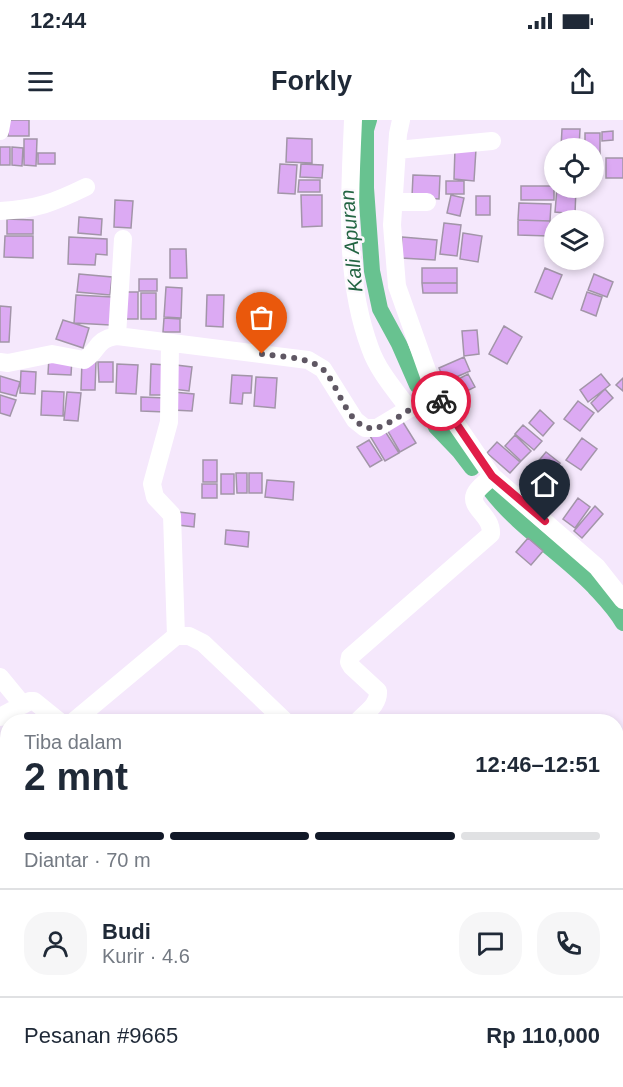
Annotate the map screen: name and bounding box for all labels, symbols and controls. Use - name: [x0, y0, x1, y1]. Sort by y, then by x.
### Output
- text: 12:44: [30, 8, 86, 33]
- icon: menu: [24, 65, 57, 98]
- icon: share: [566, 65, 599, 98]
- text: Forkly: [271, 66, 352, 96]
- map controls: [544, 138, 604, 270]
- button: locate: [544, 138, 604, 198]
- water label: Kali Apuran: [336, 189, 366, 293]
- button: layers: [544, 210, 604, 270]
- pin: [236, 292, 287, 354]
- icon: bag: [245, 301, 278, 334]
- courier: [411, 371, 471, 431]
- icon: bike: [425, 385, 458, 418]
- pin: [519, 459, 570, 521]
- icon: home: [528, 468, 561, 501]
- text: Tiba dalam: [24, 731, 122, 753]
- text: 12:46–12:51: [475, 752, 600, 777]
- text: 2 mnt: [24, 755, 128, 798]
- text: Diantar · 70 m: [24, 849, 151, 871]
- button: person: [24, 912, 87, 975]
- button: chat: [459, 912, 522, 975]
- button: phone: [537, 912, 600, 975]
- text: Budi: [102, 919, 151, 944]
- text: Kurir · 4.6: [102, 945, 190, 967]
- text: Pesanan #9665: [24, 1023, 178, 1048]
- text: Rp 110,000: [486, 1023, 600, 1048]

